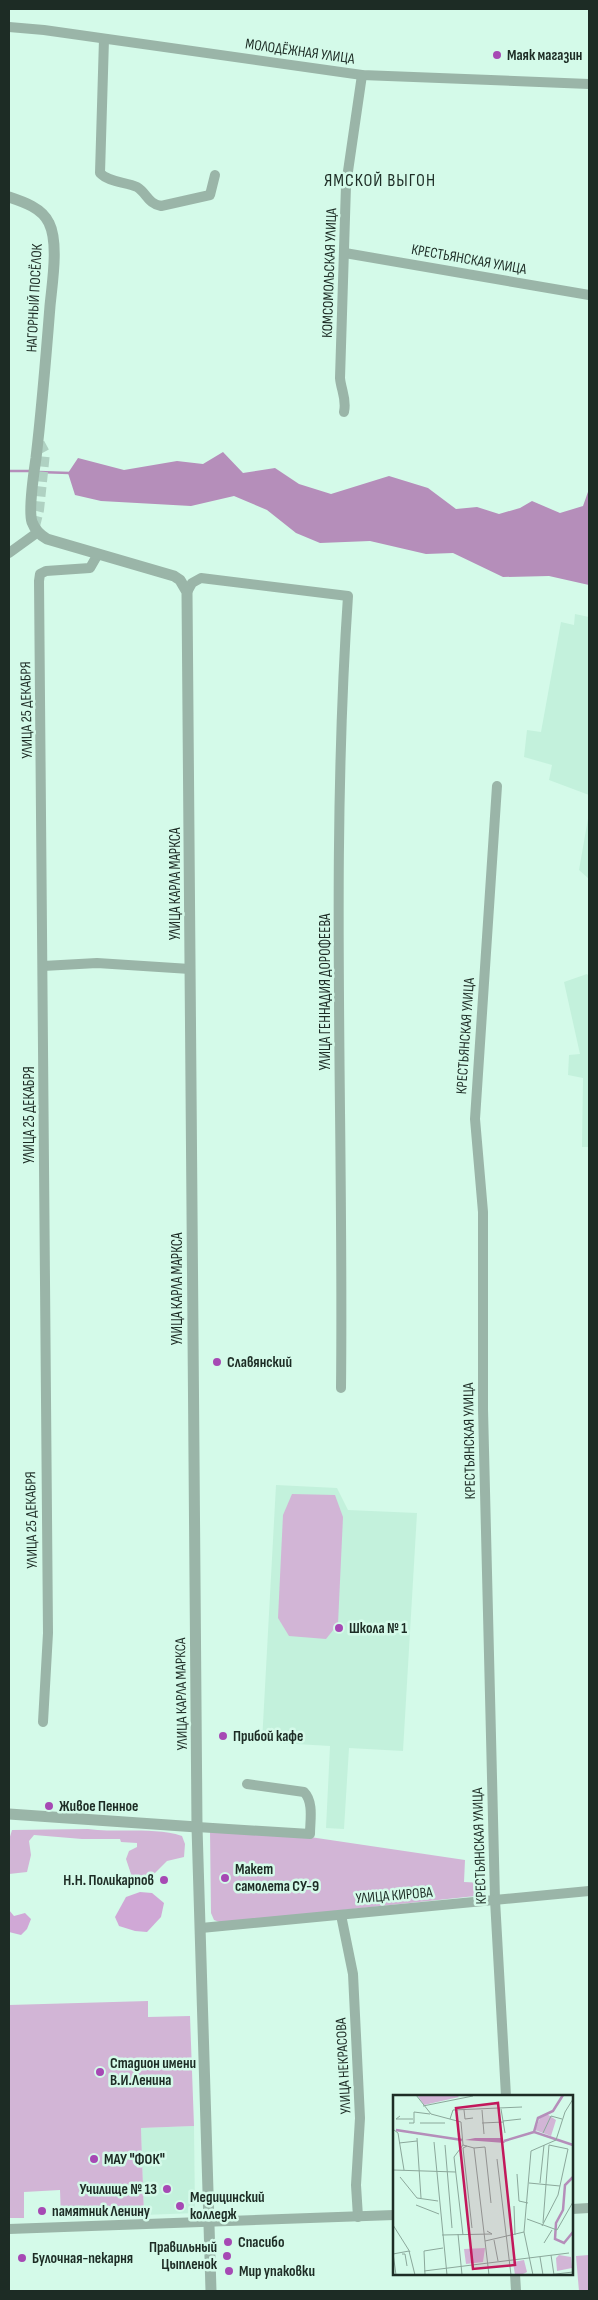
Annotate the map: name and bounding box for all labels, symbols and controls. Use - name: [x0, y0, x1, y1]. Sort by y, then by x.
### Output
- street label: МОЛОДЁЖНАЯ УЛИЦА: [244, 34, 356, 69]
- place label: Маяк магазин: [507, 46, 582, 65]
- marker: Маяк магазин: [491, 49, 503, 61]
- district label: ЯМСКОЙ ВЫГОН: [324, 170, 436, 191]
- street label: КОМСОМОЛЬСКАЯ УЛИЦА: [318, 207, 341, 338]
- street label: КРЕСТЬЯНСКАЯ УЛИЦА: [410, 240, 529, 279]
- street label: НАГОРНЫЙ ПОСЁЛОК: [22, 243, 47, 353]
- street label: УЛИЦА 25 ДЕКАБРЯ: [16, 661, 37, 759]
- street label: УЛИЦА КАРЛА МАРКСА: [166, 827, 185, 940]
- street label: УЛИЦА ГЕННАДИЯ ДОРОФЕЕВА: [316, 913, 335, 1071]
- street label: КРЕСТЬЯНСКАЯ УЛИЦА: [452, 977, 479, 1095]
- street label: УЛИЦА 25 ДЕКАБРЯ: [20, 1066, 39, 1164]
- street label: УЛИЦА КАРЛА МАРКСА: [168, 1232, 187, 1345]
- place label: Славянский: [227, 1353, 292, 1372]
- marker: Славянский: [211, 1356, 223, 1368]
- street label: КРЕСТЬЯНСКАЯ УЛИЦА: [459, 1382, 480, 1500]
- street label: УЛИЦА 25 ДЕКАБРЯ: [21, 1471, 42, 1569]
- place label: Школа № 1: [349, 1619, 407, 1638]
- marker: Школа № 1: [333, 1622, 345, 1634]
- street label: УЛИЦА КАРЛА МАРКСА: [171, 1637, 192, 1751]
- place label: Прибой кафе: [233, 1727, 303, 1746]
- marker: Прибой кафе: [217, 1730, 229, 1742]
- street label: КРЕСТЬЯНСКАЯ УЛИЦА: [468, 1787, 491, 1905]
- place label: Живое Пенное: [59, 1797, 138, 1816]
- marker: Живое Пенное: [43, 1800, 55, 1812]
- place label: Макет самолета СУ-9: [235, 1860, 319, 1896]
- place label: Н.Н. Поликарпов: [63, 1871, 154, 1890]
- marker: Макет самолета СУ-9: [219, 1872, 231, 1884]
- marker: Н.Н. Поликарпов: [158, 1874, 170, 1886]
- street label: УЛИЦА КИРОВА: [355, 1883, 434, 1908]
- street label: УЛИЦА НЕКРАСОВА: [331, 2017, 356, 2115]
- place label: Стадион имени В.И.Ленина: [110, 2054, 196, 2090]
- marker: Стадион имени В.И.Ленина: [94, 2066, 106, 2078]
- inset map: [393, 2095, 573, 2275]
- place label: МАУ "ФОК": [104, 2150, 165, 2169]
- marker: МАУ "ФОК": [88, 2153, 100, 2165]
- place label: Училище № 13: [79, 2180, 157, 2199]
- marker: Училище № 13: [161, 2183, 173, 2195]
- place label: Медицинский колледж: [190, 2188, 265, 2224]
- marker: Медицинский колледж: [174, 2200, 186, 2212]
- place label: памятник Ленину: [52, 2202, 151, 2221]
- marker: памятник Ленину: [36, 2205, 48, 2217]
- place label: Спасибо: [238, 2233, 284, 2252]
- marker: Спасибо: [222, 2236, 234, 2248]
- place label: Правильный Цыпленок: [149, 2238, 218, 2274]
- place label: Булочная-пекарня: [32, 2249, 133, 2268]
- marker: Правильный Цыпленок: [221, 2250, 233, 2262]
- marker: Булочная-пекарня: [16, 2252, 28, 2264]
- place label: Мир упаковки: [239, 2262, 315, 2281]
- marker: Мир упаковки: [223, 2265, 235, 2277]

